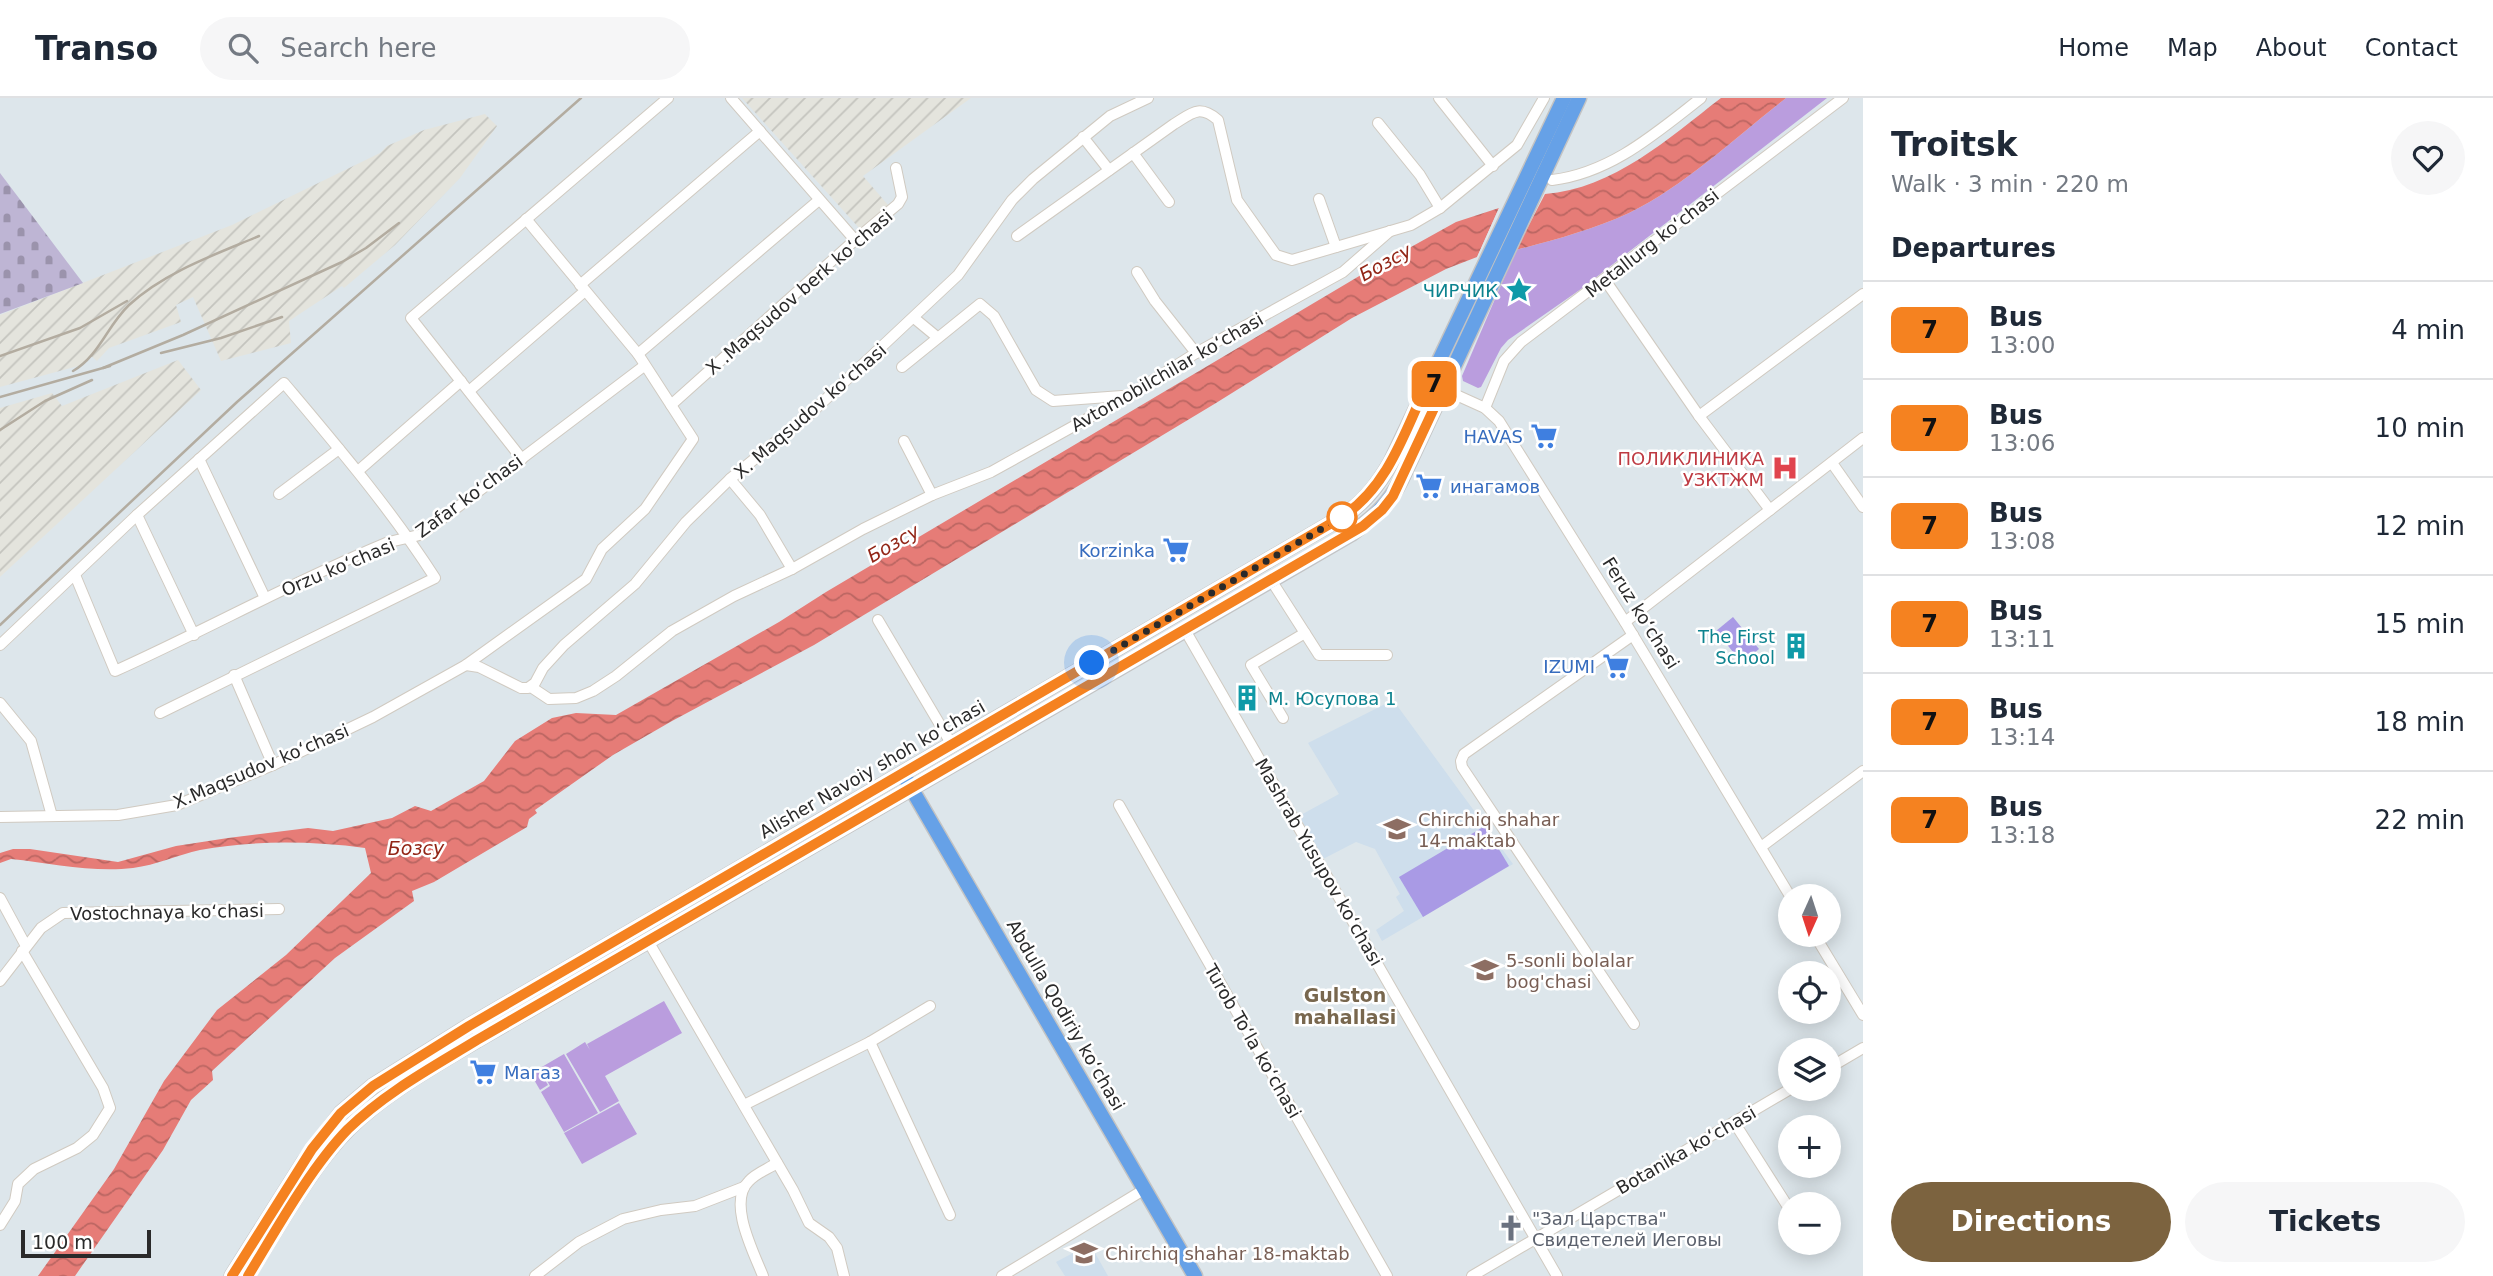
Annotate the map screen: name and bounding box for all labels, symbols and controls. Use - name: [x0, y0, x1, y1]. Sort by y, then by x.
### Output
- search box: [200, 17, 690, 80]
- text: Transo: [35, 29, 158, 68]
- icon: search: [224, 29, 262, 67]
- text: Search here: [280, 33, 436, 63]
- text: Home: [2058, 34, 2129, 62]
- text: Map: [2167, 34, 2218, 62]
- text: About: [2256, 34, 2327, 62]
- text: Contact: [2365, 34, 2458, 62]
- button: heart: [2391, 121, 2465, 195]
- text: Troitsk: [1891, 125, 2018, 164]
- text: Walk · 3 min · 220 m: [1891, 171, 2129, 197]
- street label: Metallurg ko‘chasi: [1581, 184, 1723, 302]
- street label: X .Maqsudov berk ko‘chasi: [701, 205, 897, 379]
- text: Departures: [1891, 233, 2056, 263]
- water label: Бозсу: [1355, 238, 1416, 285]
- place icon: ЧИРЧИК: [1504, 275, 1534, 305]
- place label: ЧИРЧИК: [1423, 280, 1498, 301]
- text: Bus: [1989, 302, 2043, 332]
- street label: Avtomobilchilar ko‘chasi: [1067, 308, 1267, 436]
- text: 4 min: [2391, 315, 2465, 345]
- text: 7: [1921, 316, 1938, 344]
- text: 13:00: [1989, 332, 2055, 358]
- street label: X. Maqsudov ko‘chasi: [730, 339, 890, 483]
- line badge: 7: [1411, 361, 1457, 407]
- text: 7: [1426, 370, 1442, 398]
- text: Bus: [1989, 400, 2043, 430]
- text: 10 min: [2375, 413, 2465, 443]
- text: 7: [1921, 414, 1938, 442]
- supermarket icon: HAVAS: [1529, 421, 1559, 451]
- place label: HAVAS: [1463, 426, 1523, 447]
- text: 13:06: [1989, 430, 2055, 456]
- place label: ПОЛИКЛИНИКА УЗКТЖМ: [1617, 448, 1765, 490]
- street label: Zafar ko‘chasi: [411, 450, 527, 542]
- hospital icon: ПОЛИКЛИНИКА УЗКТЖМ: [1770, 453, 1800, 483]
- supermarket icon: инагамов: [1414, 471, 1444, 501]
- place label: инагамов: [1450, 476, 1540, 497]
- text: Bus: [1989, 498, 2043, 528]
- unlabelled marker: [1327, 502, 1357, 532]
- text: 12 min: [2375, 511, 2465, 541]
- text: 7: [1921, 512, 1938, 540]
- water label: Бозсу: [863, 519, 924, 567]
- text: 13:08: [1989, 528, 2055, 554]
- street label: Orzu ko‘chasi: [278, 534, 398, 600]
- supermarket icon: Korzinka: [1161, 535, 1191, 565]
- place label: Korzinka: [1079, 540, 1155, 561]
- street label: Feruz ko‘chasi: [1598, 553, 1684, 673]
- text: Bus: [1989, 596, 2043, 626]
- text: 15 min: [2375, 609, 2465, 639]
- text: 7: [1921, 610, 1938, 638]
- place label: The First School: [1697, 626, 1775, 668]
- text: 13:11: [1989, 626, 2055, 652]
- building icon: The First School: [1781, 631, 1811, 661]
- your location: [1074, 645, 1109, 680]
- supermarket icon: IZUMI: [1601, 651, 1631, 681]
- place label: IZUMI: [1543, 656, 1595, 677]
- building icon: М. Юсупова 1: [1232, 683, 1262, 713]
- place label: М. Юсупова 1: [1268, 688, 1397, 709]
- text: Bus: [1989, 694, 2043, 724]
- street label: Alisher Navoiy shoh koʻchasi: [755, 696, 989, 842]
- text: 18 min: [2375, 707, 2465, 737]
- text: 7: [1921, 708, 1938, 736]
- street label: X.Maqsudov ko‘chasi: [170, 719, 352, 813]
- text: 13:14: [1989, 724, 2055, 750]
- street label: Mashrab Yusupov ko‘chasi: [1251, 755, 1387, 969]
- text: Bus: [1989, 792, 2043, 822]
- text: 22 min: [2375, 805, 2465, 835]
- text: 7: [1921, 806, 1938, 834]
- place label: Chirchiq shahar 14-maktab: [1418, 809, 1560, 851]
- school or university icon: Chirchiq shahar 14-maktab: [1382, 814, 1412, 844]
- text: 13:18: [1989, 822, 2055, 848]
- water label: Бозсу: [388, 837, 445, 859]
- north arrow: [1778, 884, 1841, 947]
- map controls: [1778, 884, 1841, 1255]
- street label: Vostochnaya ko‘chasi: [70, 900, 264, 924]
- street label: Abdulla Qodiriy ko‘chasi: [1003, 916, 1129, 1114]
- place label: 5-sonli bolalar bog'chasi: [1506, 950, 1634, 992]
- school or university icon: 5-sonli bolalar bog'chasi: [1470, 955, 1500, 985]
- street label: Turob To‘la ko‘chasi: [1200, 959, 1306, 1122]
- button: locate: [1778, 961, 1841, 1024]
- district label: Gulston mahallasi: [1294, 984, 1396, 1028]
- button: layers: [1778, 1038, 1841, 1101]
- supermarket icon: Магаз: [468, 1057, 498, 1087]
- place label: Магаз: [504, 1062, 561, 1083]
- street label: Botanika ko‘chasi: [1612, 1101, 1760, 1199]
- button: +: [1778, 1115, 1841, 1178]
- button: Directions: [1891, 1182, 2171, 1262]
- button: Tickets: [2185, 1182, 2465, 1262]
- button: −: [1778, 1192, 1841, 1255]
- place label: "Зал Царства" Свидетелей Иеговы: [1532, 1208, 1722, 1250]
- church icon: "Зал Царства" Свидетелей Иеговы: [1496, 1213, 1526, 1243]
- scale bar: [21, 1227, 150, 1259]
- text: 100 m: [32, 1231, 93, 1253]
- school or university icon: Chirchiq shahar 18-maktab: [1069, 1238, 1099, 1268]
- place label: Chirchiq shahar 18-maktab: [1105, 1243, 1350, 1264]

